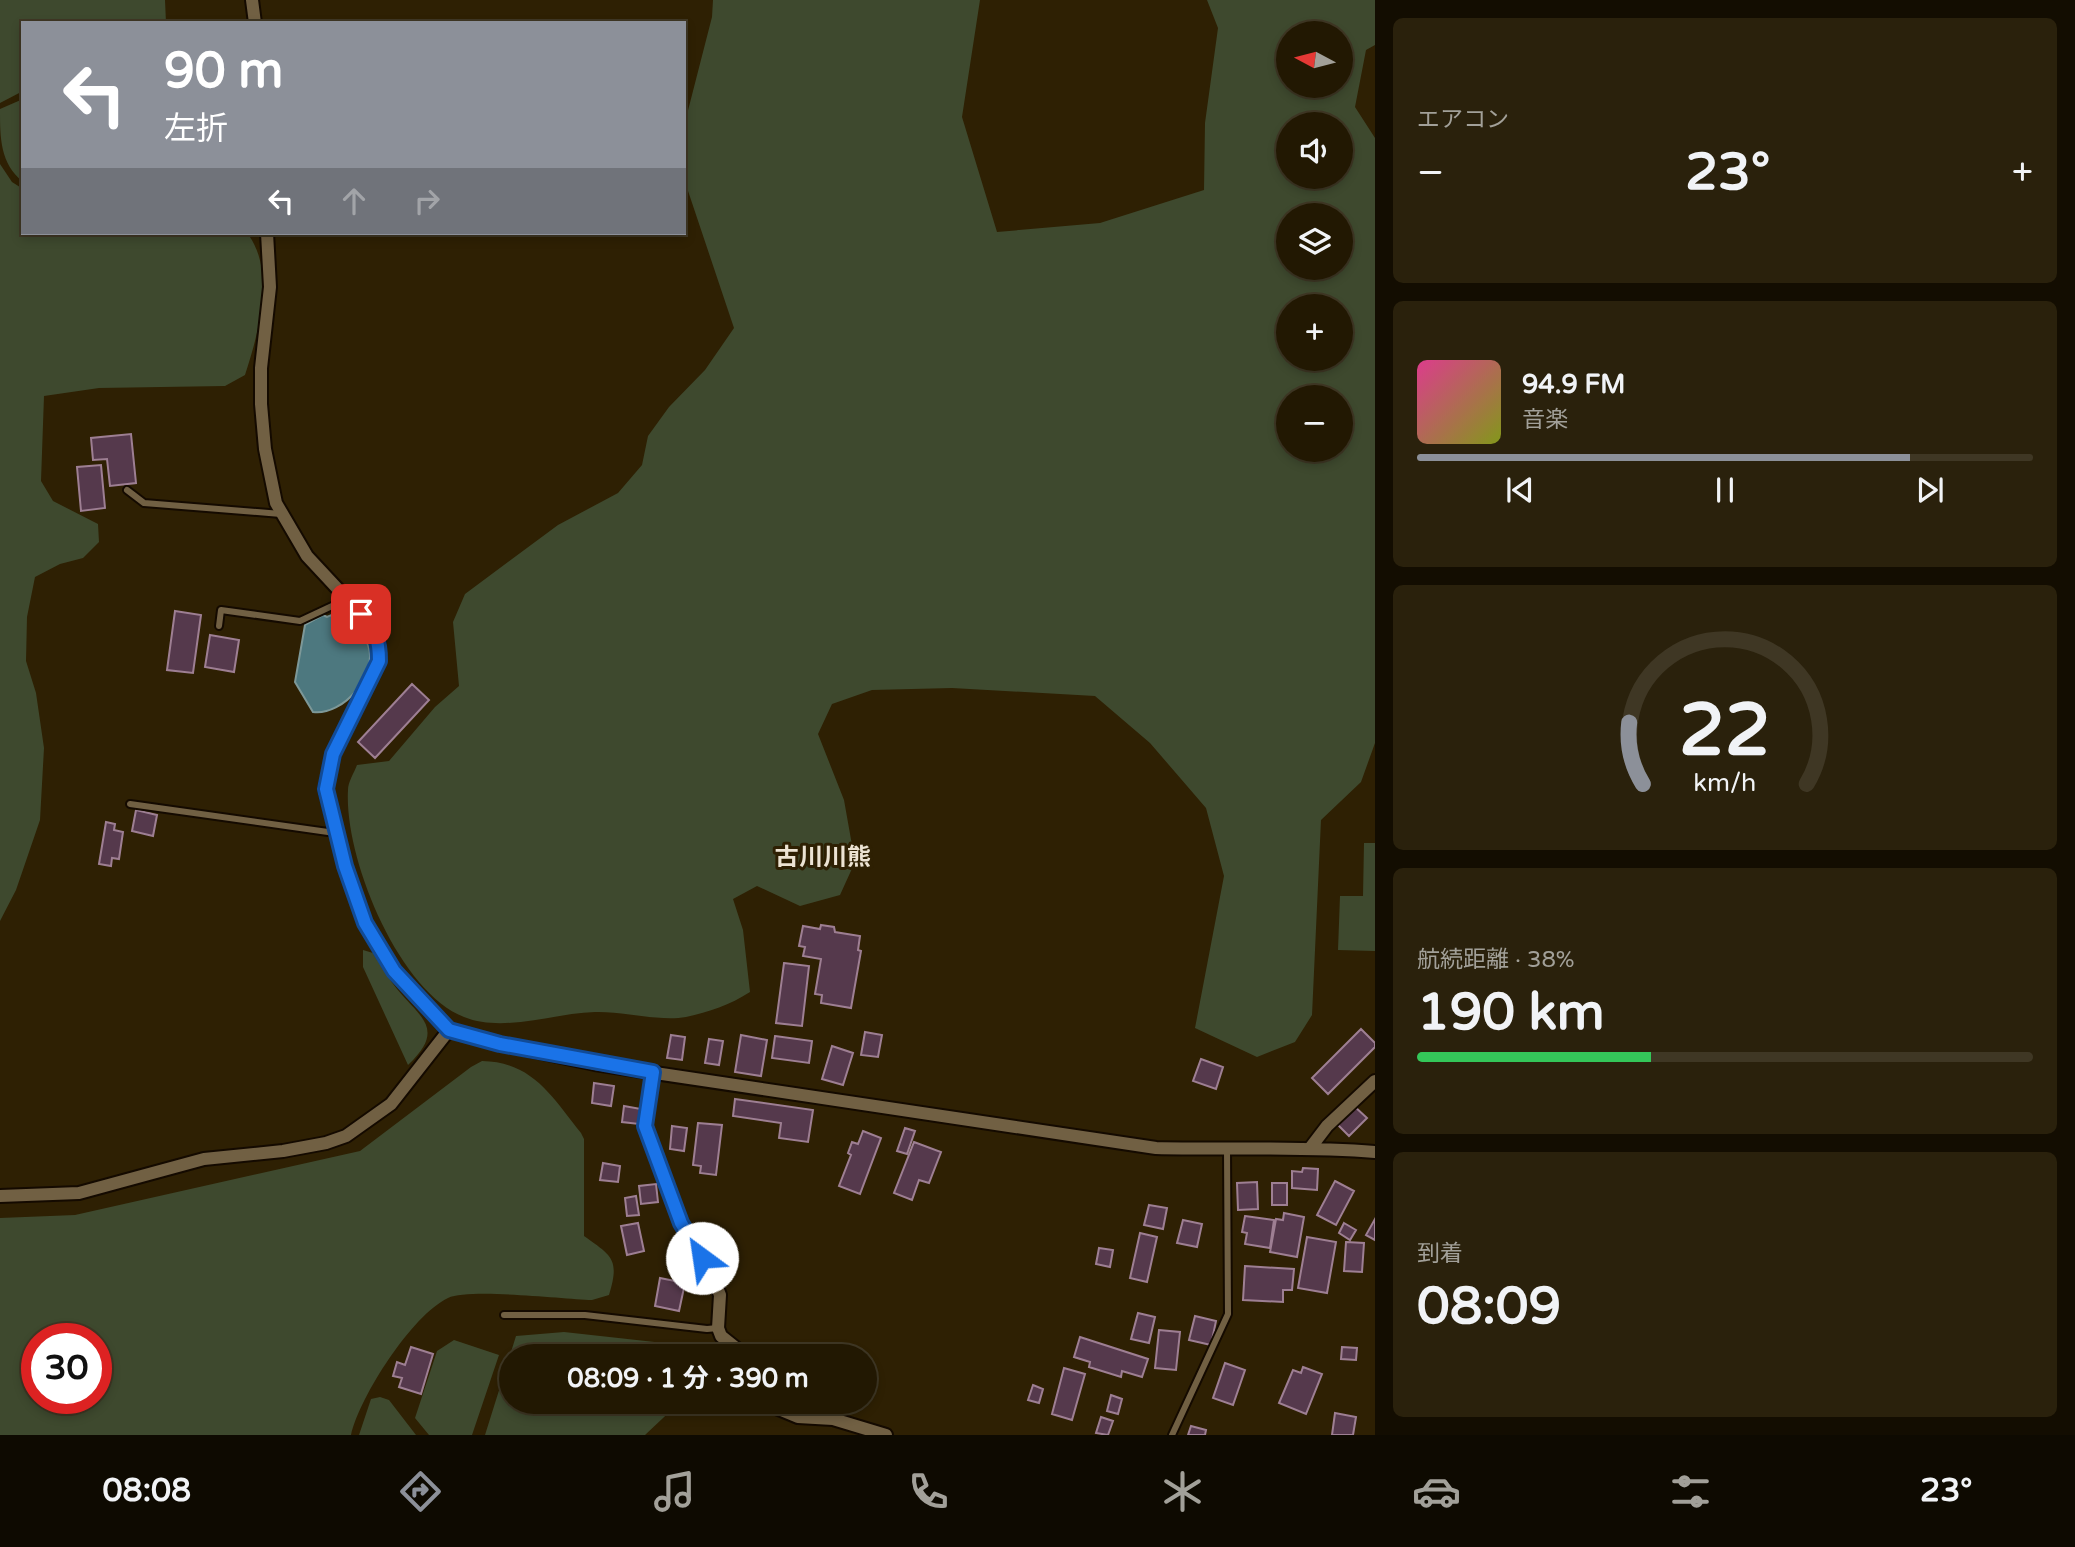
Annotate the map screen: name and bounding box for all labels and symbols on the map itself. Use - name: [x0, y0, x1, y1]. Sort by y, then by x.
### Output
- north arrow: [1276, 21, 1353, 98]
- pin: [331, 584, 391, 644]
- district label: 古川川熊: [775, 843, 871, 872]
- position arrow: [665, 1221, 739, 1295]
- speed limit sign: 30: [21, 1323, 112, 1414]

